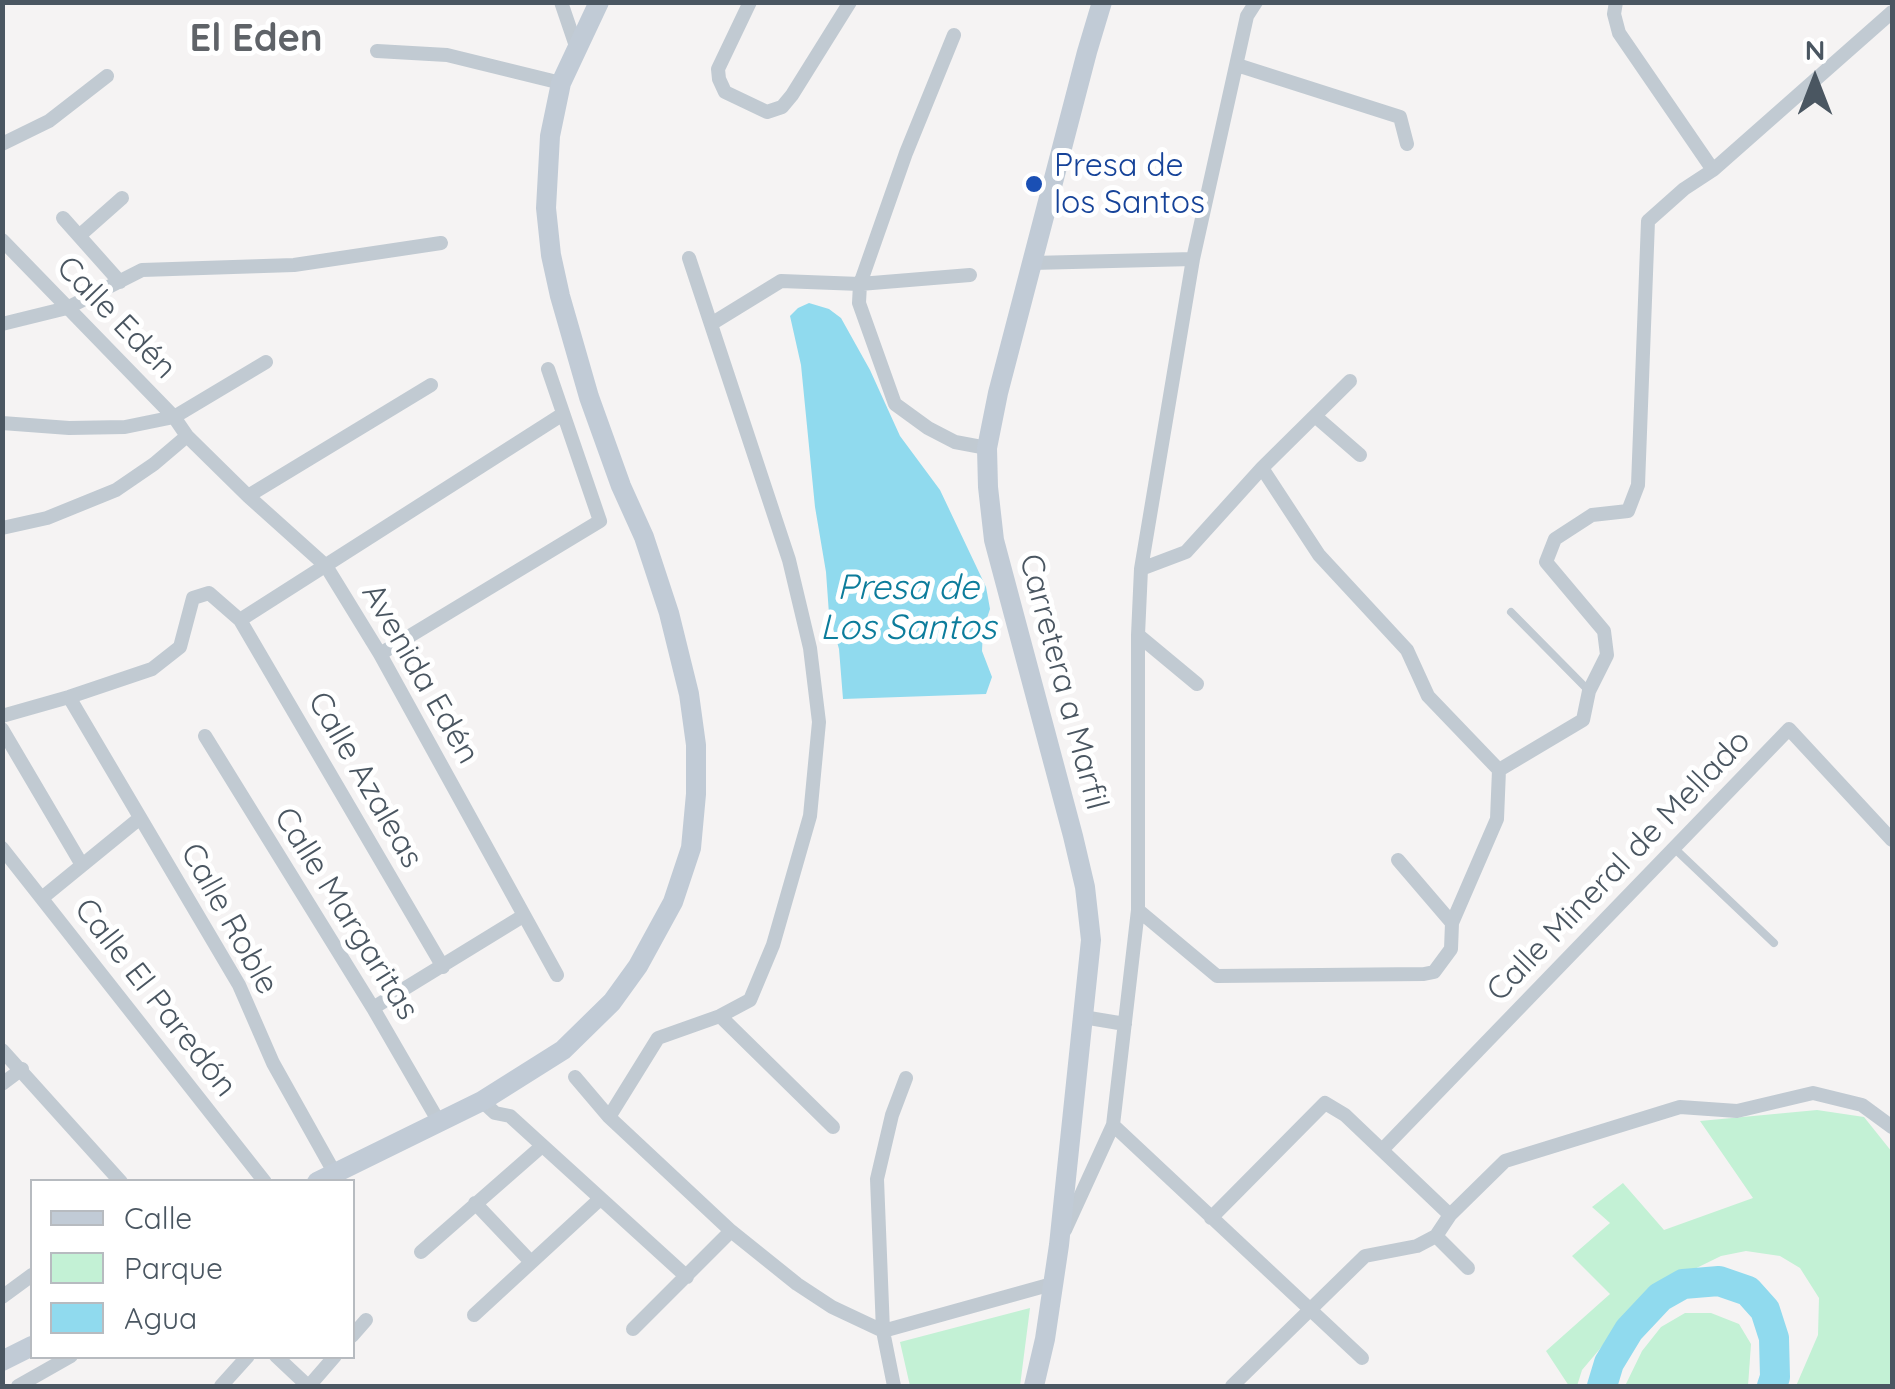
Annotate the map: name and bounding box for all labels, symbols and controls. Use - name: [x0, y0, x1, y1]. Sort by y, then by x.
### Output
- district label: El Eden: [189, 17, 323, 63]
- north arrow: [1765, 30, 1865, 130]
- text: N: [1805, 32, 1825, 67]
- place label: Presa de los Santos: [1054, 147, 1205, 222]
- marker: Presa de los Santos: [1023, 173, 1045, 195]
- street label: Calle Edén: [48, 249, 184, 387]
- street label: Carretera a Marfil: [1010, 550, 1116, 814]
- water label: Presa de Los Santos: [820, 567, 996, 649]
- street label: Avenida Edén: [353, 577, 487, 771]
- street label: Calle Azaleas: [299, 685, 431, 875]
- street label: Calle Mineral de Mellado: [1479, 722, 1759, 1010]
- street label: Calle Margaritas: [265, 801, 427, 1027]
- street label: Calle Roble: [172, 837, 286, 1001]
- street label: Calle El Paredón: [66, 891, 244, 1105]
- legend: [30, 1179, 355, 1359]
- text: Calle: [124, 1199, 192, 1237]
- text: Parque: [124, 1249, 223, 1287]
- text: Agua: [124, 1299, 197, 1337]

